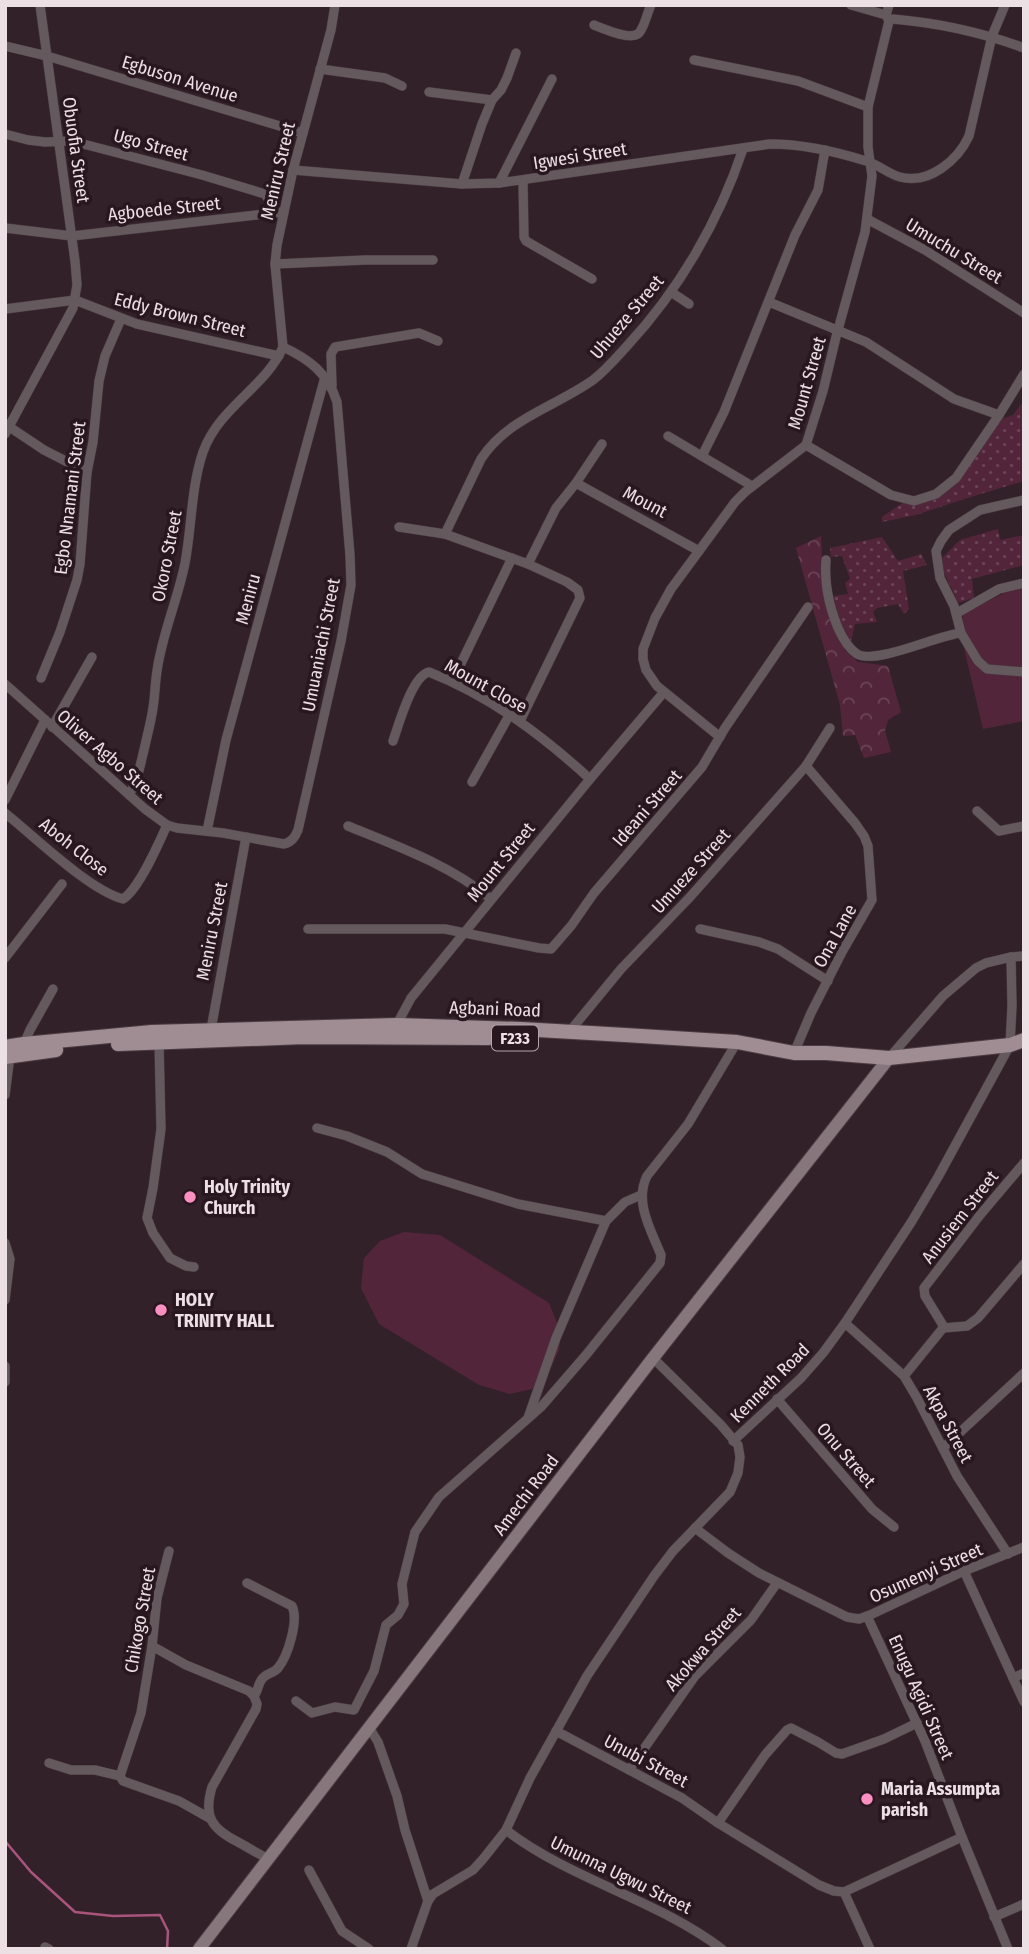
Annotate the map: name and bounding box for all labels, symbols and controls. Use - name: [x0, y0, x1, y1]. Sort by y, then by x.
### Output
- street label: Egbuson Avenue: [119, 51, 241, 107]
- street label: Obuofia Street: [58, 96, 94, 204]
- street label: Meniru Street: [256, 120, 300, 222]
- street label: Ugo Street: [111, 124, 191, 166]
- street label: Igwesi Street: [532, 138, 629, 174]
- street label: Agboede Street: [107, 192, 221, 226]
- street label: Umuchu Street: [902, 214, 1006, 289]
- street label: Uhueze Street: [586, 271, 668, 363]
- street label: Eddy Brown Street: [112, 288, 248, 342]
- street label: Mount Street: [783, 334, 831, 432]
- street label: Egbo Nnamani Street: [50, 420, 90, 576]
- street label: Mount: [619, 481, 671, 523]
- street label: Okoro Street: [147, 508, 187, 604]
- street label: Meniru: [231, 571, 265, 627]
- street label: Umuaniachi Street: [297, 576, 345, 714]
- street label: Mount Close: [441, 654, 531, 718]
- street label: Oliver Agbo Street: [52, 705, 168, 809]
- street label: Ideani Street: [608, 765, 686, 851]
- street label: Aboh Close: [35, 813, 113, 881]
- street label: Mount Street: [462, 818, 540, 906]
- street label: Umueze Street: [647, 824, 735, 918]
- street label: Meniru Street: [192, 880, 232, 982]
- street label: Ona Lane: [809, 900, 861, 971]
- street label: Agbani Road: [449, 996, 541, 1022]
- road number: F233: [492, 1026, 538, 1050]
- street label: Anusiem Street: [917, 1166, 1003, 1268]
- place label: Holy Trinity Church: [204, 1176, 290, 1219]
- marker: Holy Trinity Church: [182, 1189, 198, 1205]
- place label: HOLY TRINITY HALL: [175, 1289, 275, 1332]
- marker: HOLY TRINITY HALL: [153, 1302, 169, 1318]
- street label: Kenneth Road: [726, 1339, 814, 1427]
- street label: Akpa Street: [918, 1381, 978, 1467]
- street label: Onu Street: [812, 1418, 880, 1492]
- street label: Amechi Road: [488, 1450, 564, 1540]
- street label: Osumenyi Street: [866, 1538, 986, 1608]
- street label: Chikogo Street: [120, 1565, 160, 1675]
- street label: Akokwa Street: [660, 1602, 746, 1696]
- street label: Enugu Agidi Street: [884, 1631, 958, 1763]
- street label: Unubi Street: [600, 1730, 692, 1792]
- place label: Maria Assumpta parish: [881, 1778, 1000, 1821]
- marker: Maria Assumpta parish: [859, 1791, 875, 1807]
- street label: Umunna Ugwu Street: [547, 1831, 695, 1919]

